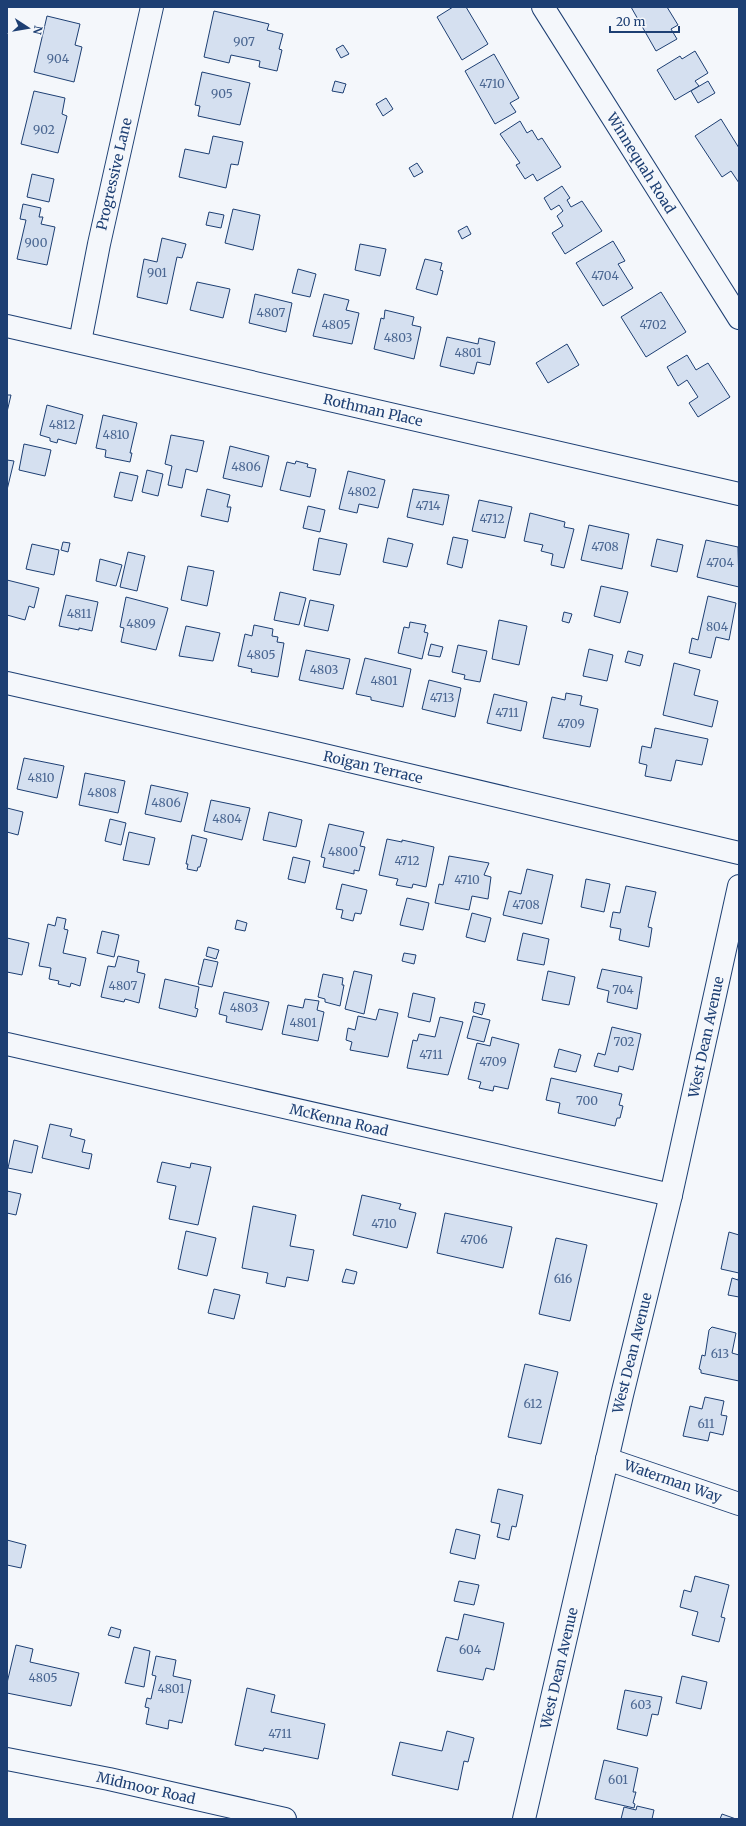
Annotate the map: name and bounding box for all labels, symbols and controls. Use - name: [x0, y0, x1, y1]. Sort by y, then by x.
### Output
- north arrow: [8, 8, 48, 48]
- scale bar: [610, 8, 679, 34]
- text: 20 m: [616, 14, 645, 29]
- text: N: [30, 24, 46, 36]
- house number: 907: [233, 34, 255, 49]
- house number: 904: [47, 51, 70, 66]
- house number: 4710: [479, 76, 505, 91]
- house number: 905: [211, 86, 233, 101]
- street label: Winnequah Road: [602, 108, 680, 217]
- street label: Progressive Lane: [92, 116, 136, 232]
- house number: 902: [33, 122, 55, 137]
- house number: 900: [25, 235, 48, 250]
- house number: 901: [147, 265, 168, 280]
- house number: 4704: [591, 268, 619, 283]
- house number: 4807: [257, 305, 286, 320]
- house number: 4805: [322, 317, 350, 332]
- house number: 4702: [639, 317, 667, 332]
- house number: 4803: [384, 330, 412, 345]
- house number: 4801: [454, 345, 482, 360]
- street label: Rothman Place: [322, 390, 424, 430]
- house number: 4812: [49, 417, 75, 432]
- house number: 4810: [103, 427, 130, 442]
- house number: 4806: [231, 459, 261, 474]
- house number: 4802: [348, 484, 377, 499]
- house number: 4714: [416, 498, 441, 513]
- house number: 4712: [479, 511, 505, 526]
- house number: 4708: [591, 539, 619, 554]
- house number: 4704: [706, 555, 734, 570]
- house number: 4811: [67, 606, 92, 621]
- house number: 4809: [126, 616, 156, 631]
- house number: 804: [706, 619, 729, 634]
- house number: 4805: [247, 647, 275, 662]
- house number: 4803: [310, 662, 338, 677]
- house number: 4801: [370, 673, 398, 688]
- house number: 4713: [430, 690, 454, 705]
- house number: 4711: [495, 705, 519, 720]
- house number: 4709: [557, 716, 585, 731]
- street label: Roigan Terrace: [322, 747, 424, 787]
- house number: 4810: [28, 770, 55, 785]
- house number: 4808: [87, 785, 117, 800]
- house number: 4806: [151, 795, 181, 810]
- house number: 4804: [212, 811, 242, 826]
- house number: 4800: [328, 844, 358, 859]
- house number: 4712: [394, 853, 420, 868]
- house number: 4710: [454, 872, 480, 887]
- house number: 4708: [512, 897, 540, 912]
- street label: West Dean Avenue: [684, 975, 728, 1100]
- house number: 4807: [109, 978, 138, 993]
- house number: 704: [612, 982, 634, 997]
- house number: 4803: [230, 1000, 258, 1015]
- house number: 4801: [289, 1015, 317, 1030]
- house number: 702: [613, 1034, 635, 1049]
- house number: 4711: [419, 1047, 443, 1062]
- house number: 4709: [479, 1054, 507, 1069]
- house number: 700: [576, 1093, 598, 1108]
- street label: McKenna Road: [288, 1100, 391, 1140]
- house number: 4710: [371, 1216, 397, 1231]
- house number: 4706: [460, 1232, 488, 1247]
- house number: 616: [554, 1271, 572, 1286]
- street label: West Dean Avenue: [608, 1291, 656, 1416]
- house number: 613: [711, 1346, 729, 1361]
- house number: 612: [524, 1396, 542, 1411]
- house number: 611: [698, 1416, 715, 1431]
- street label: Waterman Way: [621, 1456, 725, 1506]
- street label: West Dean Avenue: [536, 1606, 582, 1731]
- house number: 604: [459, 1642, 482, 1657]
- house number: 4805: [29, 1670, 57, 1685]
- house number: 4801: [157, 1681, 185, 1696]
- house number: 603: [630, 1697, 652, 1712]
- house number: 4711: [268, 1726, 292, 1741]
- street label: Midmoor Road: [95, 1768, 198, 1808]
- house number: 601: [608, 1772, 629, 1787]

